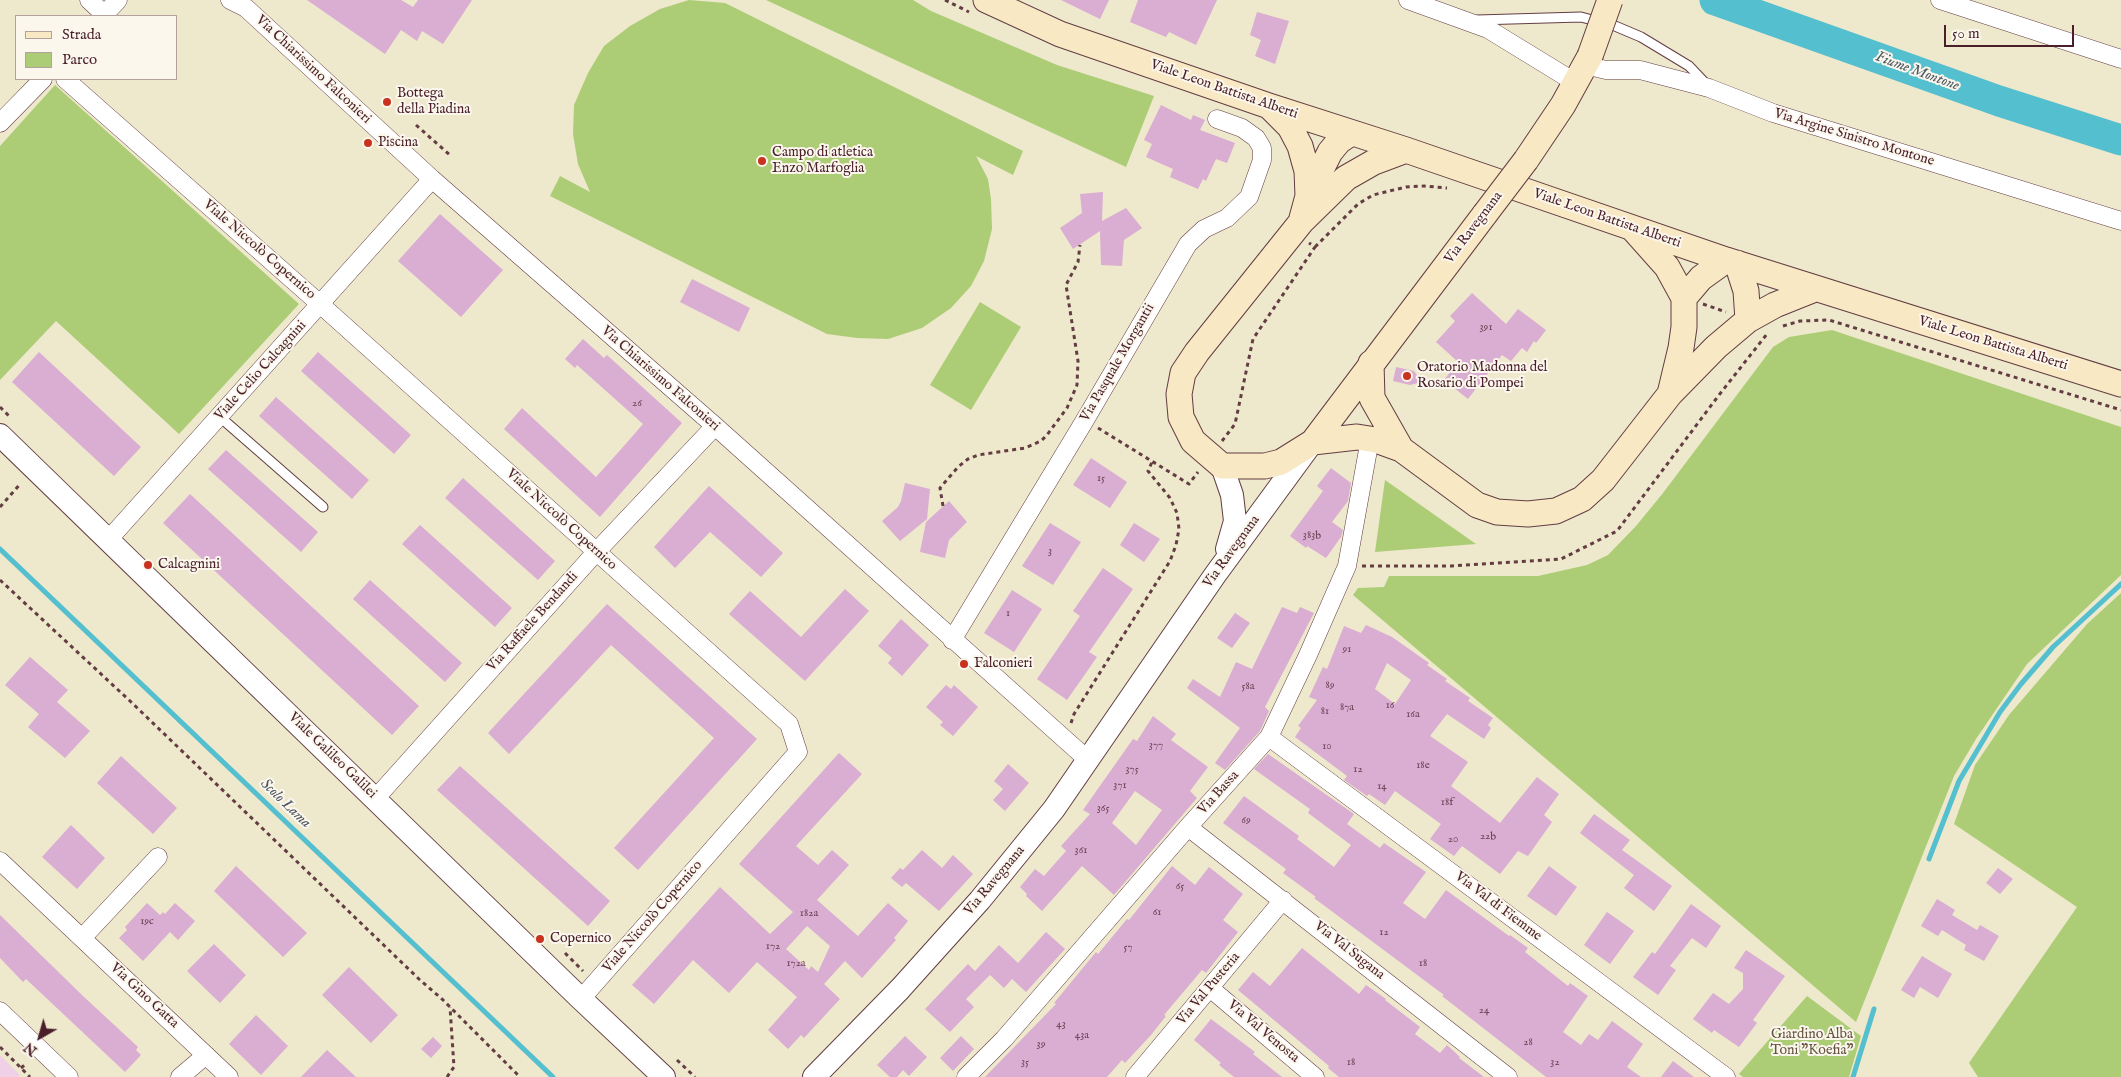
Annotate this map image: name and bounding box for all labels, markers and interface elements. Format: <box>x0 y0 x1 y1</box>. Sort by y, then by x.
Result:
street label: Via Chiarissimo Falconieri <box>252 12 374 128</box>
legend <box>15 15 178 80</box>
scale bar <box>1946 15 2076 47</box>
text: 50 m <box>1952 24 1980 43</box>
text: Strada <box>62 25 101 44</box>
water label: Fiume Montone <box>1873 49 1961 95</box>
text: Parco <box>62 50 97 69</box>
street label: Viale Leon Battista Alberti <box>1148 57 1300 123</box>
place label: Bottega della Piadina <box>397 86 470 118</box>
marker: Bottega della Piadina <box>381 96 393 108</box>
street label: Via Argine Sinistro Montone <box>1772 106 1936 170</box>
place label: Piscina <box>378 135 418 151</box>
marker: Piscina <box>362 137 374 149</box>
place label: Campo di atletica Enzo Marfoglia <box>772 145 873 178</box>
marker: Campo di atletica Enzo Marfoglia <box>756 155 768 167</box>
street label: Viale Leon Battista Alberti <box>1531 186 1683 252</box>
street label: Via Ravegnana <box>1442 189 1506 267</box>
street label: Viale Niccolò Copernico <box>199 197 319 303</box>
street label: Via Pasquale Morgantii <box>1077 301 1159 425</box>
street label: Viale Leon Battista Alberti <box>1916 313 2070 375</box>
street label: Viale Celio Calcagnini <box>212 318 310 424</box>
house number: 391 <box>1480 321 1492 335</box>
street label: Via Chiarissimo Falconieri <box>597 323 723 435</box>
place label: Oratorio Madonna del Rosario di Pompei <box>1417 360 1547 392</box>
marker: Oratorio Madonna del Rosario di Pompei <box>1401 370 1413 382</box>
house number: 26 <box>632 397 642 411</box>
street label: Viale Niccolò Copernico <box>502 466 620 574</box>
house number: 15 <box>1097 472 1105 486</box>
street label: Via Ravegnana <box>1200 512 1264 592</box>
house number: 383b <box>1303 529 1321 543</box>
house number: 3 <box>1048 545 1052 559</box>
place label: Calcagnini <box>158 557 220 573</box>
marker: Calcagnini <box>142 559 154 571</box>
street label: Via Raffaele Bendandi <box>484 569 582 675</box>
house number: 1 <box>1006 607 1010 621</box>
house number: 91 <box>1343 643 1351 657</box>
place label: Falconieri <box>974 656 1032 672</box>
marker: Falconieri <box>958 658 970 670</box>
house number: 89 <box>1325 679 1335 693</box>
house number: 58a <box>1241 680 1255 694</box>
house number: 16 <box>1386 699 1394 713</box>
house number: 87a <box>1340 701 1354 715</box>
house number: 81 <box>1321 705 1329 719</box>
house number: 16a <box>1406 708 1420 722</box>
street label: Viale Galileo Galilei <box>284 710 380 802</box>
house number: 377 <box>1149 739 1163 753</box>
house number: 10 <box>1322 740 1332 754</box>
house number: 18e <box>1416 759 1430 773</box>
house number: 375 <box>1125 763 1139 777</box>
house number: 12 <box>1353 763 1363 777</box>
street label: Via Bassa <box>1195 768 1243 818</box>
water label: Scolo Lama <box>256 776 314 832</box>
house number: 371 <box>1113 779 1127 793</box>
house number: 14 <box>1377 780 1387 794</box>
house number: 18f <box>1441 796 1453 810</box>
house number: 365 <box>1097 802 1109 816</box>
house number: 69 <box>1241 814 1251 828</box>
house number: 22b <box>1480 830 1496 844</box>
house number: 20 <box>1448 833 1458 847</box>
street label: Via Ravegnana <box>961 843 1029 919</box>
house number: 361 <box>1075 844 1087 858</box>
street label: Viale Niccolò Copernico <box>600 857 706 977</box>
street label: Via Val di Fiemme <box>1451 869 1545 945</box>
house number: 65 <box>1176 880 1184 894</box>
house number: 61 <box>1153 906 1161 920</box>
house number: 182a <box>800 907 818 921</box>
house number: 19c <box>140 915 154 929</box>
street label: Via Val Sugana <box>1310 918 1388 984</box>
house number: 12 <box>1379 926 1389 940</box>
place label: Copernico <box>550 931 611 947</box>
marker: Copernico <box>534 933 546 945</box>
house number: 172 <box>766 940 780 954</box>
house number: 57 <box>1123 941 1133 955</box>
street label: Via Val Pusteria <box>1174 949 1244 1029</box>
house number: 172a <box>786 957 806 971</box>
house number: 18 <box>1419 957 1427 971</box>
street label: Via Gino Gatta <box>106 960 182 1032</box>
street label: Via Val Venosta <box>1224 997 1302 1067</box>
house number: 24 <box>1479 1004 1489 1018</box>
north arrow <box>15 1012 65 1062</box>
house number: 43 <box>1056 1018 1066 1032</box>
park label: Giardino Alba Toni "Koefia" <box>1771 1027 1853 1060</box>
house number: 43a <box>1075 1029 1089 1043</box>
house number: 28 <box>1523 1036 1533 1050</box>
text: N <box>20 1038 41 1060</box>
house number: 39 <box>1037 1038 1045 1052</box>
house number: 35 <box>1021 1056 1029 1070</box>
house number: 18 <box>1347 1056 1355 1070</box>
house number: 32 <box>1550 1056 1560 1070</box>

